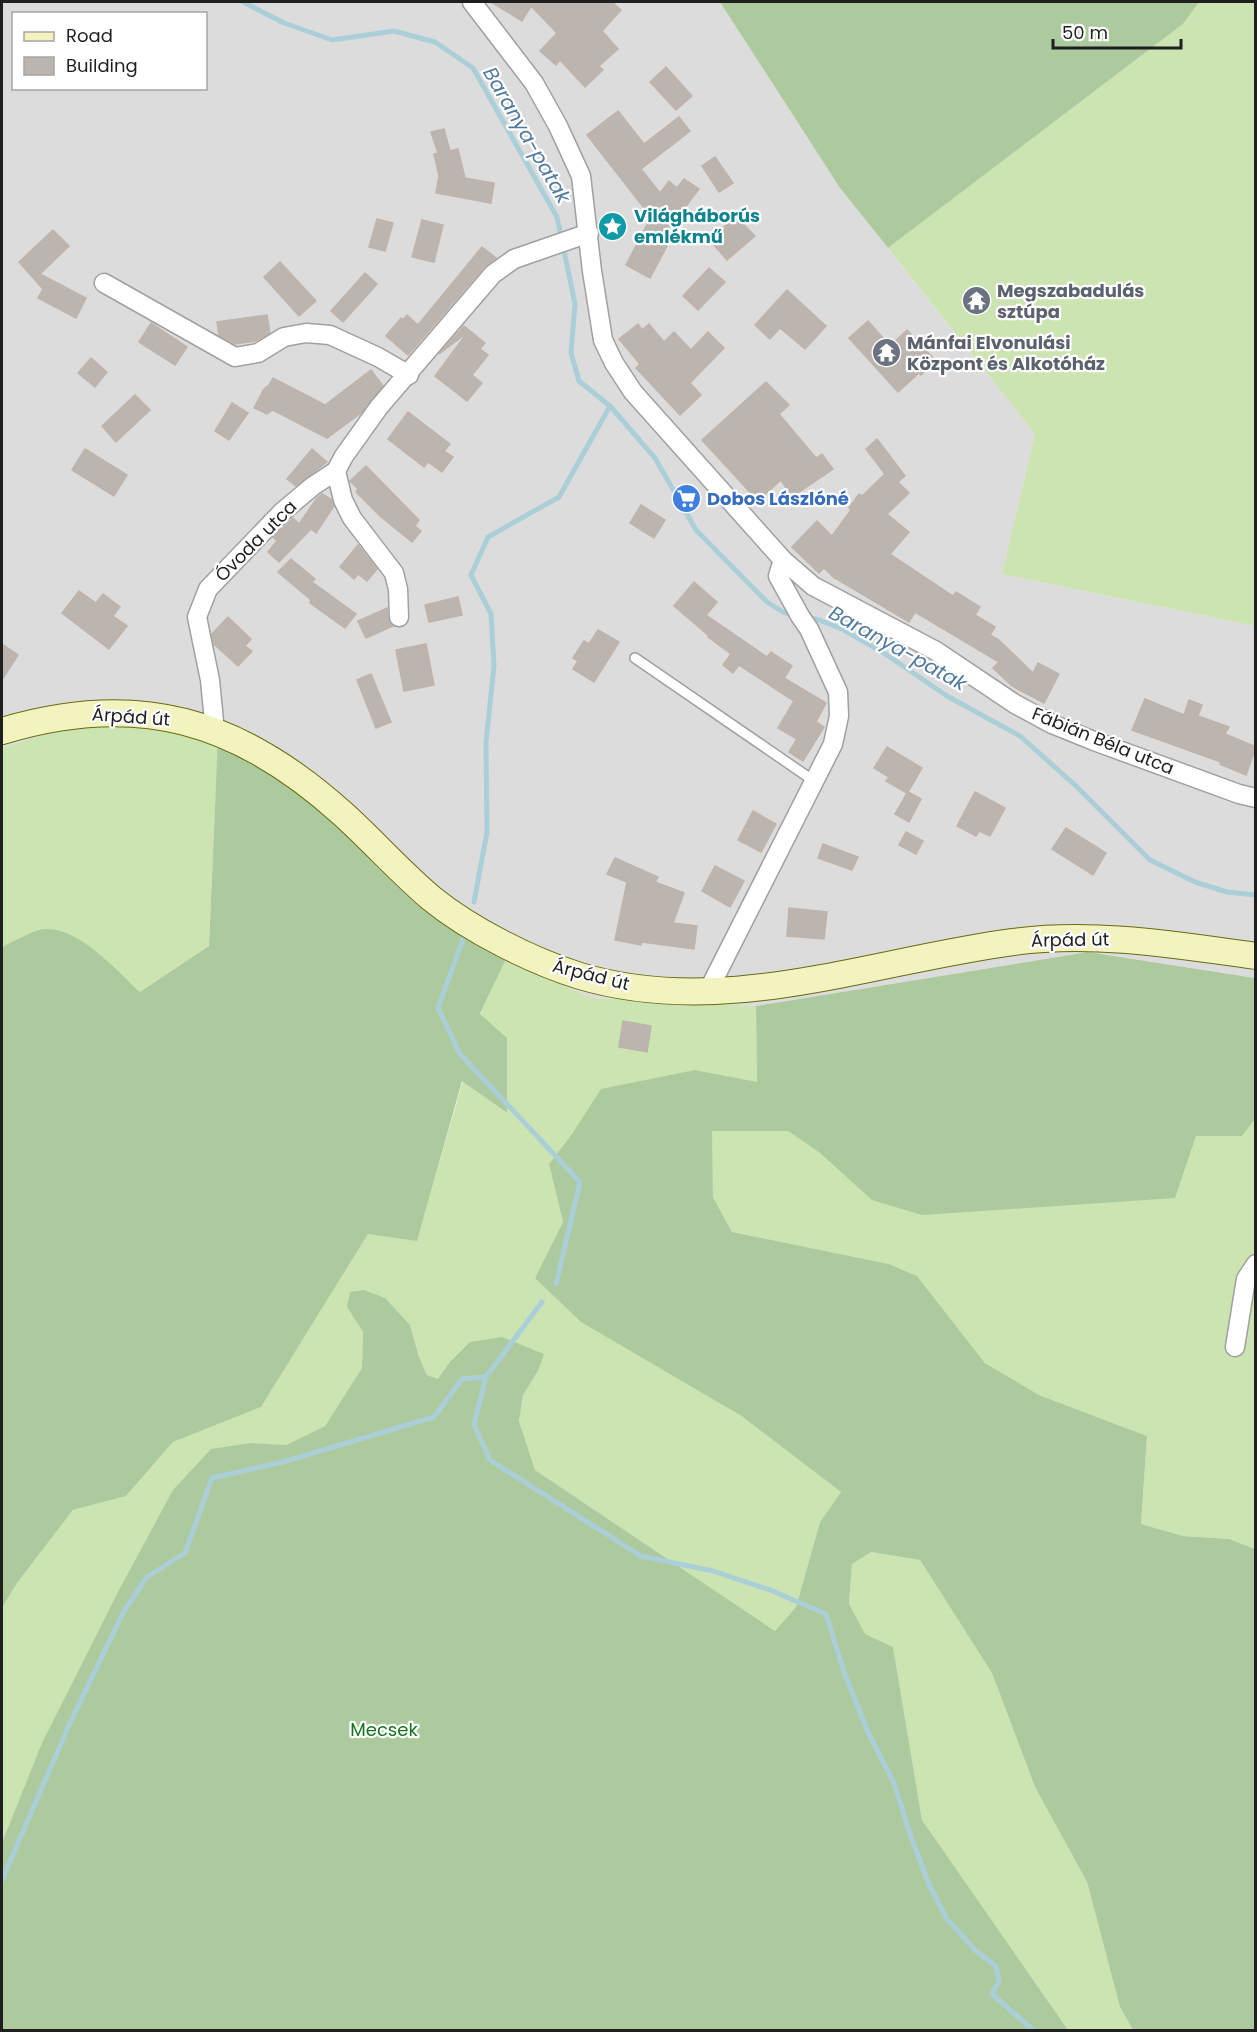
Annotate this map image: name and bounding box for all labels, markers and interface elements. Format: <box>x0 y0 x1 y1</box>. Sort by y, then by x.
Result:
legend <box>12 12 207 90</box>
scale bar <box>1053 12 1180 50</box>
text: 50 m <box>1062 20 1108 45</box>
text: Road <box>66 23 113 48</box>
text: Building <box>66 53 138 78</box>
water label: Baranya-patak <box>477 62 578 210</box>
place label: Világháborús emlékmű <box>634 203 760 249</box>
place icon: Világháborús emlékmű <box>597 210 629 242</box>
place label: Megszabadulás sztúpa <box>997 278 1144 324</box>
temple icon: Megszabadulás sztúpa <box>960 285 992 317</box>
place label: Mánfai Elvonulási Központ és Alkotóház <box>907 330 1105 376</box>
temple icon: Mánfai Elvonulási Központ és Alkotóház <box>870 337 902 369</box>
supermarket icon: Dobos Lászlóné <box>670 483 702 515</box>
place label: Dobos Lászlóné <box>707 486 849 511</box>
street label: Óvoda utca <box>209 494 302 587</box>
water label: Baranya-patak <box>824 599 973 698</box>
street label: Árpád út <box>91 701 171 732</box>
street label: Fábián Béla utca <box>1028 701 1178 780</box>
street label: Árpád út <box>1031 926 1109 953</box>
street label: Árpád út <box>550 953 632 996</box>
park label: Mecsek <box>350 1717 418 1742</box>

